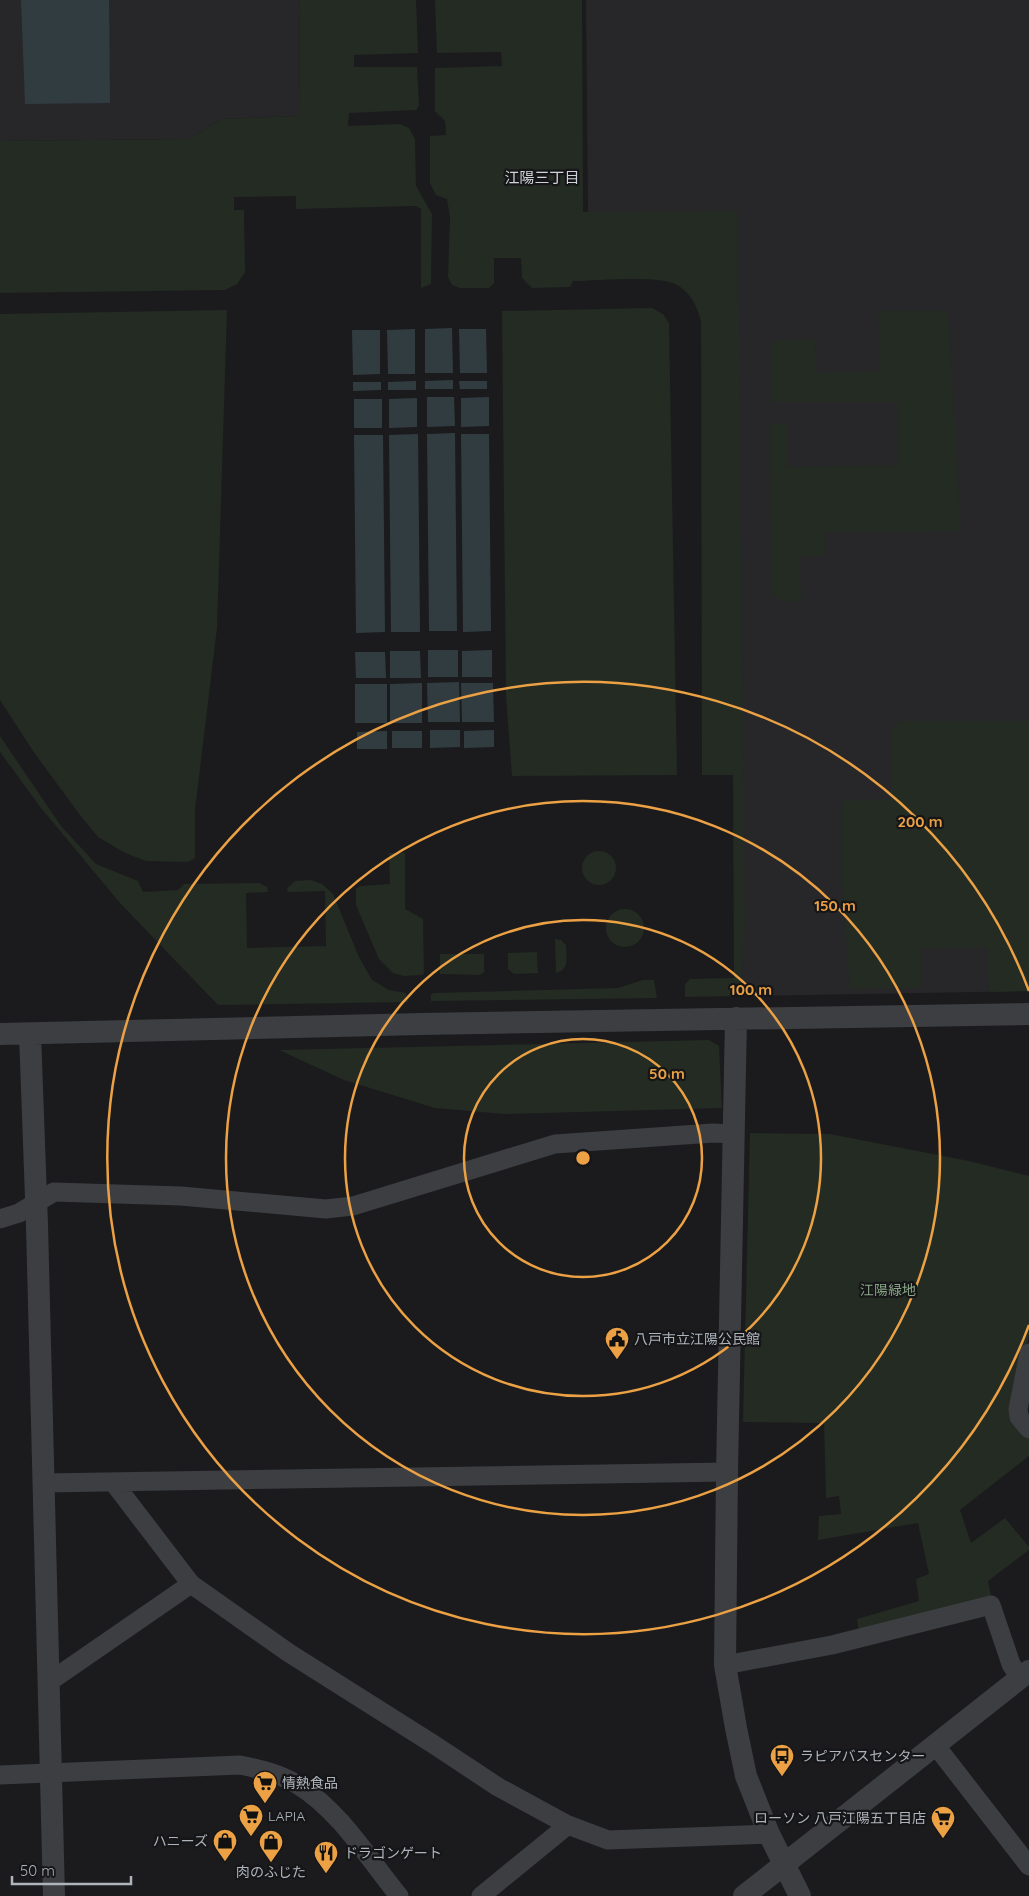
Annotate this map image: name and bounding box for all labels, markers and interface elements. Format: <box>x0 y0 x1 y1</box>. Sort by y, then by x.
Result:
district label: 江陽三丁目 <box>504 168 580 187</box>
text: 200 m <box>898 812 943 831</box>
text: 150 m <box>814 896 856 915</box>
text: 100 m <box>730 980 772 999</box>
text: 50 m <box>649 1064 685 1083</box>
centre of rings <box>574 1149 592 1167</box>
park label: 江陽緑地 <box>860 1281 916 1299</box>
public building icon: 八戸市立江陽公民館 <box>604 1326 630 1360</box>
place label: 八戸市立江陽公民館 <box>634 1330 760 1348</box>
bus stop icon: ラピアバスセンター <box>769 1743 795 1777</box>
place label: ラピアバスセンター <box>800 1747 925 1765</box>
supermarket icon: 情熱食品 <box>252 1770 278 1804</box>
place label: 情熱食品 <box>282 1774 338 1792</box>
supermarket icon: LAPIA <box>238 1803 264 1837</box>
supermarket icon: ローソン 八戸江陽五丁目店 <box>930 1805 956 1839</box>
place label: LAPIA <box>268 1807 305 1825</box>
place label: ローソン 八戸江陽五丁目店 <box>754 1809 926 1827</box>
shop icon: ハニーズ <box>212 1828 238 1862</box>
shop icon: 肉のふじた <box>258 1829 284 1863</box>
place label: ハニーズ <box>153 1832 208 1850</box>
restaurant icon: ドラゴンゲート <box>313 1840 339 1874</box>
place label: ドラゴンゲート <box>344 1844 442 1862</box>
scale bar <box>12 1854 131 1886</box>
text: 50 m <box>20 1861 55 1880</box>
place label: 肉のふじた <box>236 1863 306 1881</box>

